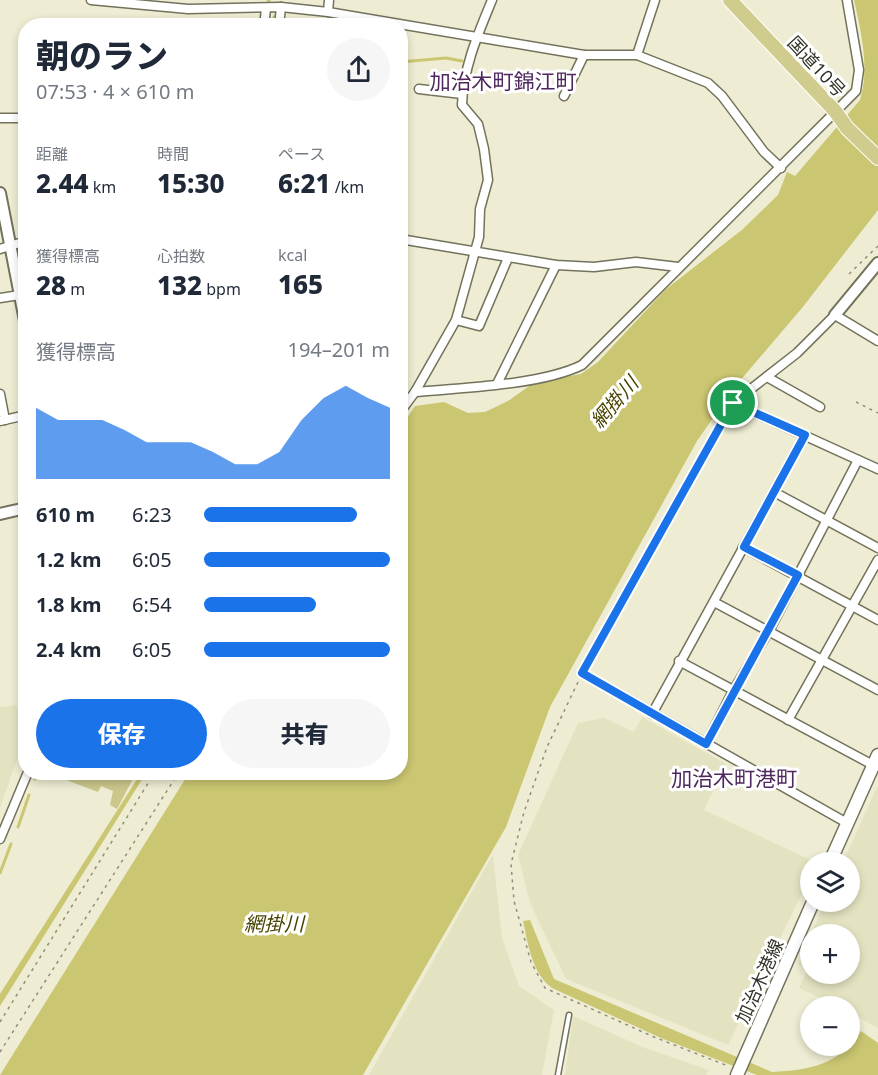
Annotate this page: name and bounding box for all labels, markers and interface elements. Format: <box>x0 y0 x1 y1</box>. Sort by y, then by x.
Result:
street label: 国道10号 <box>783 31 851 101</box>
text: 朝のラン <box>36 33 168 78</box>
button: share <box>327 38 390 101</box>
district label: 加治木町錦江町 <box>430 67 577 95</box>
text: 07:53 · 4 × 610 m <box>36 78 194 105</box>
text: 距離 <box>36 143 68 165</box>
text: 時間 <box>157 143 189 165</box>
text: ペース <box>278 143 325 165</box>
text: 2.44 <box>36 165 89 201</box>
text: 15:30 <box>157 165 225 201</box>
text: 6:21 <box>278 165 331 201</box>
text: km <box>89 176 116 198</box>
text: /km <box>331 176 364 198</box>
text: kcal <box>278 244 307 266</box>
text: 獲得標高 <box>36 245 100 267</box>
text: 心拍数 <box>157 245 205 267</box>
text: 165 <box>278 266 323 302</box>
text: 28 <box>36 267 66 303</box>
text: 132 <box>157 267 202 303</box>
text: m <box>66 278 85 300</box>
text: bpm <box>202 278 241 300</box>
text: 194–201 m <box>287 336 390 363</box>
text: 獲得標高 <box>36 338 116 365</box>
water label: 網掛川 <box>584 369 645 433</box>
pin <box>707 377 758 428</box>
icon: arrive <box>716 386 749 419</box>
text: 610 m <box>36 501 95 528</box>
text: 6:23 <box>132 501 172 528</box>
text: 1.2 km <box>36 546 102 573</box>
text: 6:05 <box>132 546 172 573</box>
text: 1.8 km <box>36 591 102 618</box>
text: 6:54 <box>132 591 172 618</box>
text: 2.4 km <box>36 636 102 663</box>
text: 6:05 <box>132 636 172 663</box>
button: 保存 <box>36 699 207 768</box>
button: 共有 <box>219 699 390 768</box>
district label: 加治木町港町 <box>671 764 797 792</box>
map controls <box>800 852 860 1056</box>
button: layers <box>800 852 860 912</box>
water label: 網掛川 <box>244 910 306 937</box>
button: + <box>800 924 860 984</box>
street label: 加治木港線 <box>730 935 788 1027</box>
button: − <box>800 996 860 1056</box>

